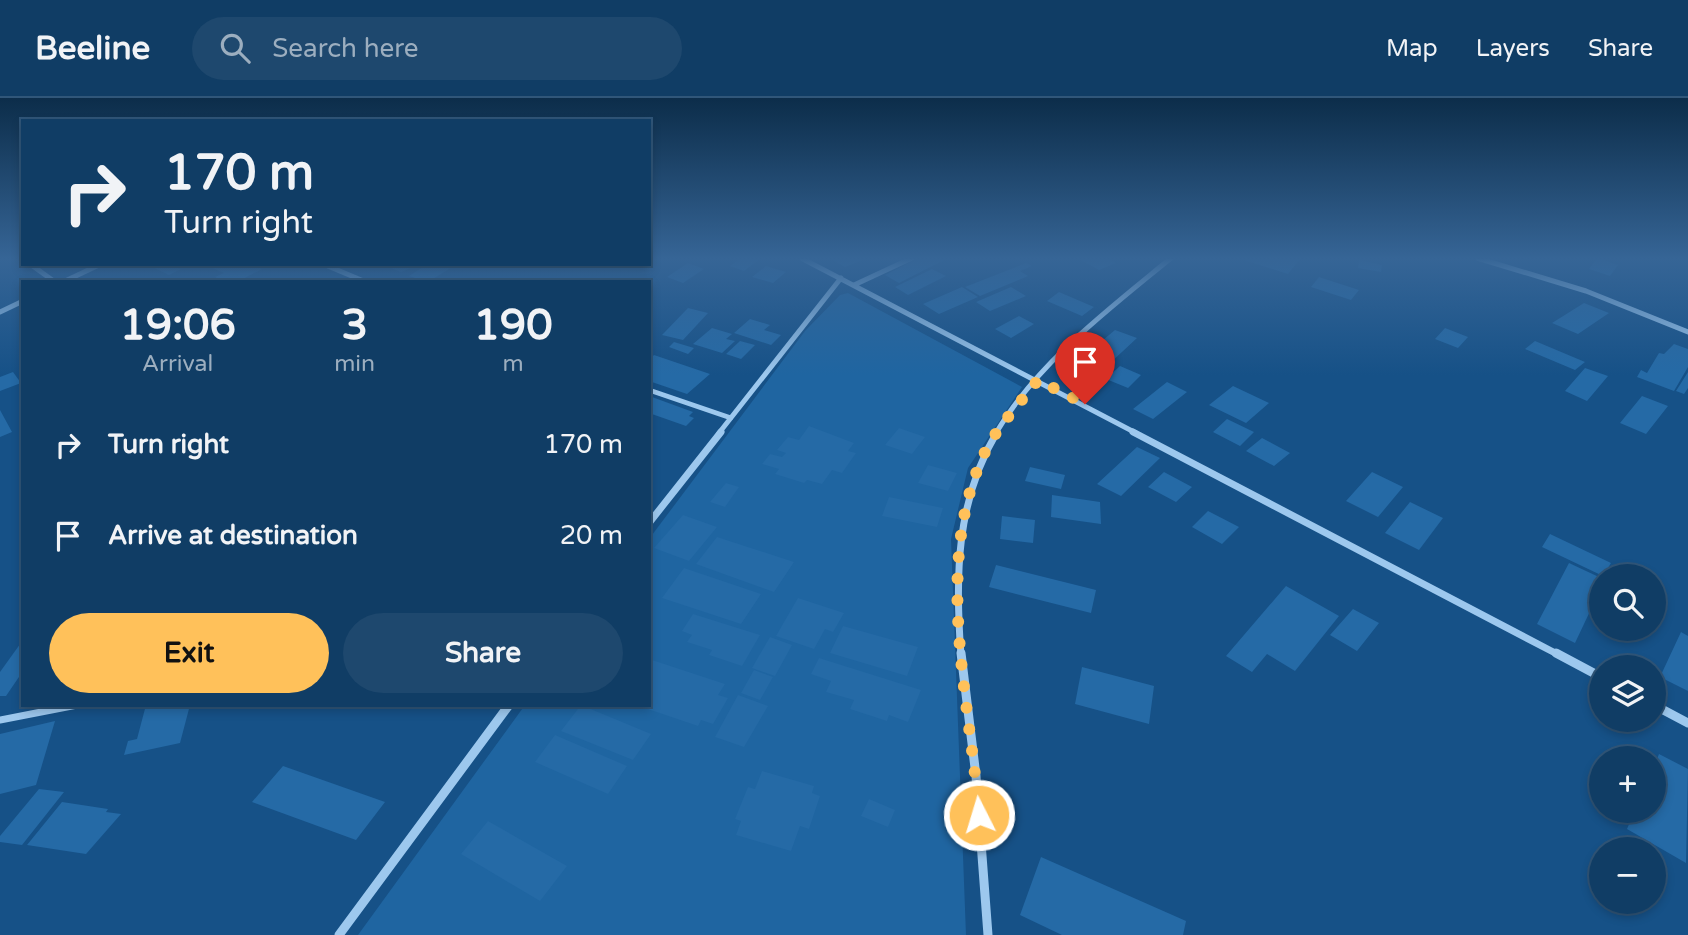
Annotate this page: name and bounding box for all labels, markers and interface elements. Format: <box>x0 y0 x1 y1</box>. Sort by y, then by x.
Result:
search box <box>192 17 682 80</box>
text: Beeline <box>35 29 150 68</box>
icon: search <box>216 29 254 67</box>
text: Search here <box>272 33 418 64</box>
text: Map <box>1386 34 1438 63</box>
text: Layers <box>1476 34 1550 63</box>
text: Share <box>1588 34 1653 63</box>
text: 170 m <box>164 144 314 203</box>
icon: right <box>49 147 140 238</box>
text: Turn right <box>164 204 313 242</box>
text: 19:06 <box>119 300 236 351</box>
text: 3 <box>341 300 368 351</box>
text: 190 <box>473 300 553 351</box>
pin <box>1055 332 1115 404</box>
icon: arrive <box>1066 343 1104 381</box>
text: Arrival <box>142 350 213 378</box>
text: min <box>334 350 375 378</box>
text: m <box>502 350 524 378</box>
icon: right <box>49 426 87 464</box>
text: Turn right <box>108 429 229 460</box>
text: 170 m <box>543 429 623 460</box>
icon: arrive <box>49 517 87 555</box>
text: Arrive at destination <box>108 520 358 551</box>
text: 20 m <box>560 520 623 551</box>
map controls <box>1589 564 1666 914</box>
button: search <box>1589 564 1666 641</box>
button: Exit <box>49 613 329 693</box>
button: Share <box>343 613 623 693</box>
button: layers <box>1589 655 1666 732</box>
button: + <box>1589 746 1666 823</box>
position arrow <box>942 778 1016 852</box>
button: − <box>1589 837 1666 914</box>

